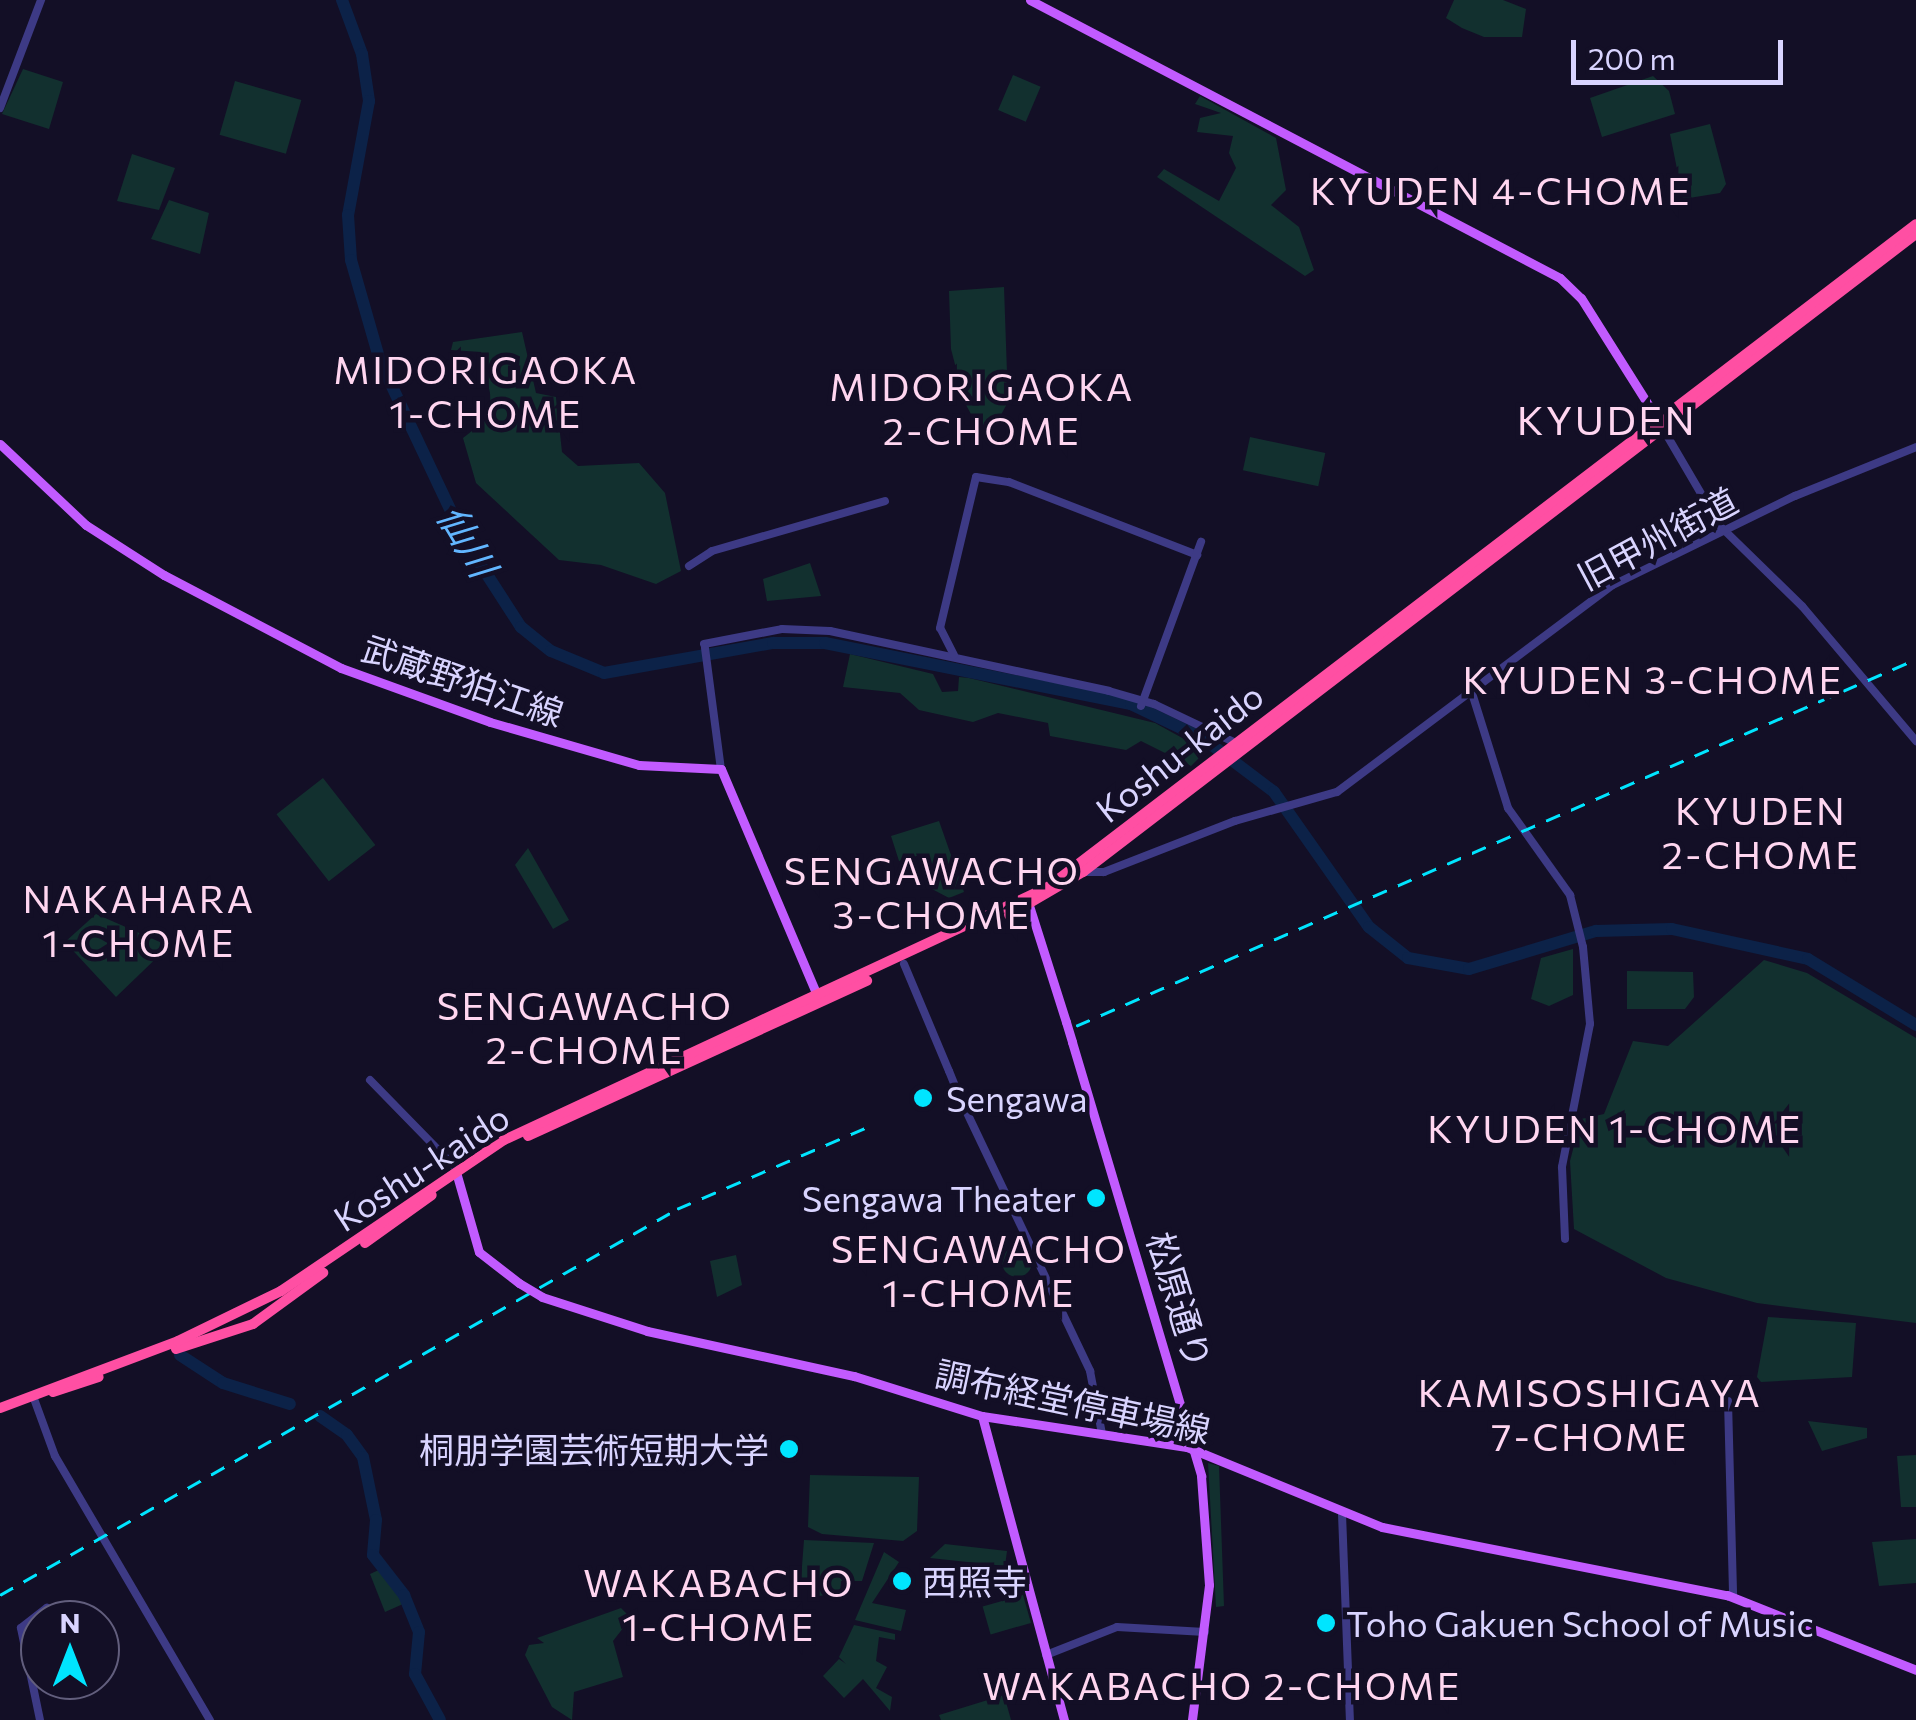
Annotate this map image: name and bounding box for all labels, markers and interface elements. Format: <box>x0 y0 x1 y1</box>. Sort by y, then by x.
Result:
scale bar <box>1576 20 1788 82</box>
text: 200 m <box>1588 39 1676 76</box>
district label: KYUDEN 4-CHOME <box>1310 167 1692 213</box>
district label: MIDORIGAOKA 1-CHOME <box>333 346 639 436</box>
district label: MIDORIGAOKA 2-CHOME <box>829 363 1135 452</box>
district label: KYUDEN <box>1517 395 1697 443</box>
street label: 旧甲州街道 <box>1570 478 1744 598</box>
water label: 仙川 <box>429 496 507 584</box>
street label: 武蔵野狛江線 <box>357 626 569 734</box>
district label: KYUDEN 3-CHOME <box>1462 656 1844 702</box>
street label: Koshu-kaido <box>1087 674 1271 830</box>
district label: KYUDEN 2-CHOME <box>1662 787 1860 876</box>
district label: SENGAWACHO 3-CHOME <box>784 847 1080 936</box>
district label: NAKAHARA 1-CHOME <box>23 875 255 964</box>
district label: SENGAWACHO 2-CHOME <box>437 982 733 1072</box>
place label: Sengawa <box>946 1077 1088 1119</box>
marker: Sengawa <box>910 1085 936 1111</box>
street label: Koshu-kaido <box>325 1095 517 1239</box>
district label: KYUDEN 1-CHOME <box>1427 1105 1803 1151</box>
place label: Sengawa Theater <box>802 1177 1076 1219</box>
marker: Sengawa Theater <box>1085 1187 1107 1209</box>
district label: SENGAWACHO 1-CHOME <box>831 1225 1127 1314</box>
street label: 松原通り <box>1139 1227 1221 1373</box>
street label: 調布経堂停車場線 <box>932 1351 1214 1451</box>
district label: KAMISOSHIGAYA 7-CHOME <box>1418 1369 1762 1458</box>
place label: 桐朋学園芸術短期大学 <box>419 1428 769 1470</box>
marker: 桐朋学園芸術短期大学 <box>778 1438 800 1460</box>
district label: WAKABACHO 1-CHOME <box>583 1559 855 1648</box>
place label: 西照寺 <box>922 1560 1027 1602</box>
marker: 西照寺 <box>891 1570 913 1592</box>
north arrow <box>20 1600 120 1700</box>
place label: Toho Gakuen School of Music <box>1346 1602 1814 1644</box>
text: N <box>60 1605 81 1639</box>
marker: Toho Gakuen School of Music <box>1315 1612 1337 1634</box>
district label: WAKABACHO 2-CHOME <box>982 1662 1462 1708</box>

